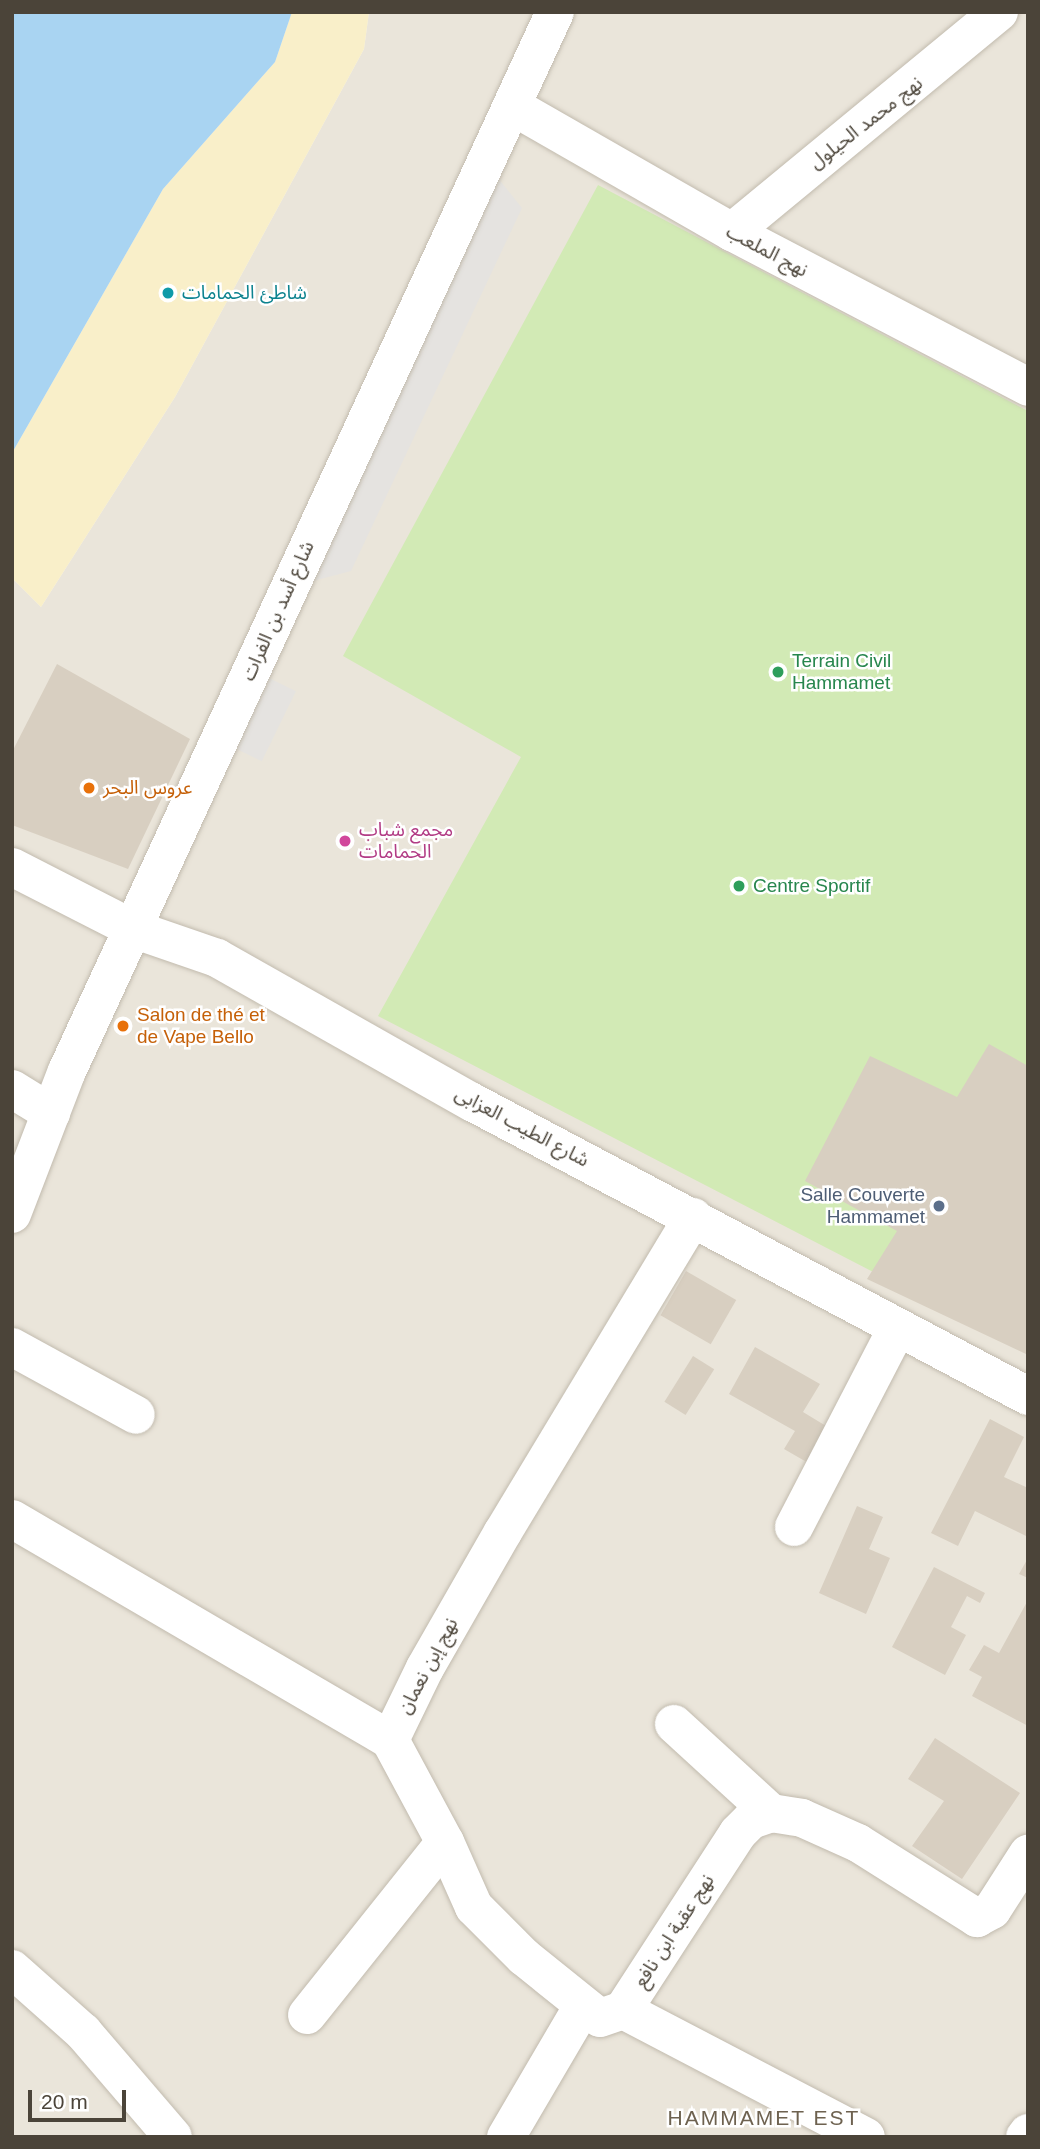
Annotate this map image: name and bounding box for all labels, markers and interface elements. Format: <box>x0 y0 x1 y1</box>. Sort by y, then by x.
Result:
street label: نهج محمد الحيلول <box>805 72 927 174</box>
street label: نهج الملعب <box>722 220 812 282</box>
place label: شاطئ الحمامات <box>182 282 307 304</box>
marker: شاطئ الحمامات <box>160 285 176 301</box>
street label: شارع أسد بن الفرات <box>237 538 319 684</box>
place label: Terrain Civil Hammamet <box>792 650 891 694</box>
marker: Terrain Civil Hammamet <box>770 664 786 680</box>
place label: عروس البحر <box>103 777 192 799</box>
marker: عروس البحر <box>81 780 97 796</box>
place label: مجمع شباب الحمامات <box>359 819 453 863</box>
marker: مجمع شباب الحمامات <box>337 833 353 849</box>
place label: Centre Sportif <box>753 875 870 897</box>
marker: Centre Sportif <box>731 878 747 894</box>
place label: Salon de thé et de Vape Bello <box>137 1004 265 1048</box>
marker: Salon de thé et de Vape Bello <box>115 1018 131 1034</box>
street label: شارع الطيب العزابى <box>451 1082 593 1172</box>
place label: Salle Couverte Hammamet <box>800 1184 925 1228</box>
marker: Salle Couverte Hammamet <box>931 1198 947 1214</box>
street label: نهج إبن نعمان <box>393 1614 463 1718</box>
street label: نهج عقبة ابن نافع <box>629 1870 719 1992</box>
scale bar <box>32 2076 130 2120</box>
text: 20 m <box>41 2090 88 2113</box>
district label: HAMMAMET EST <box>669 2105 859 2131</box>

